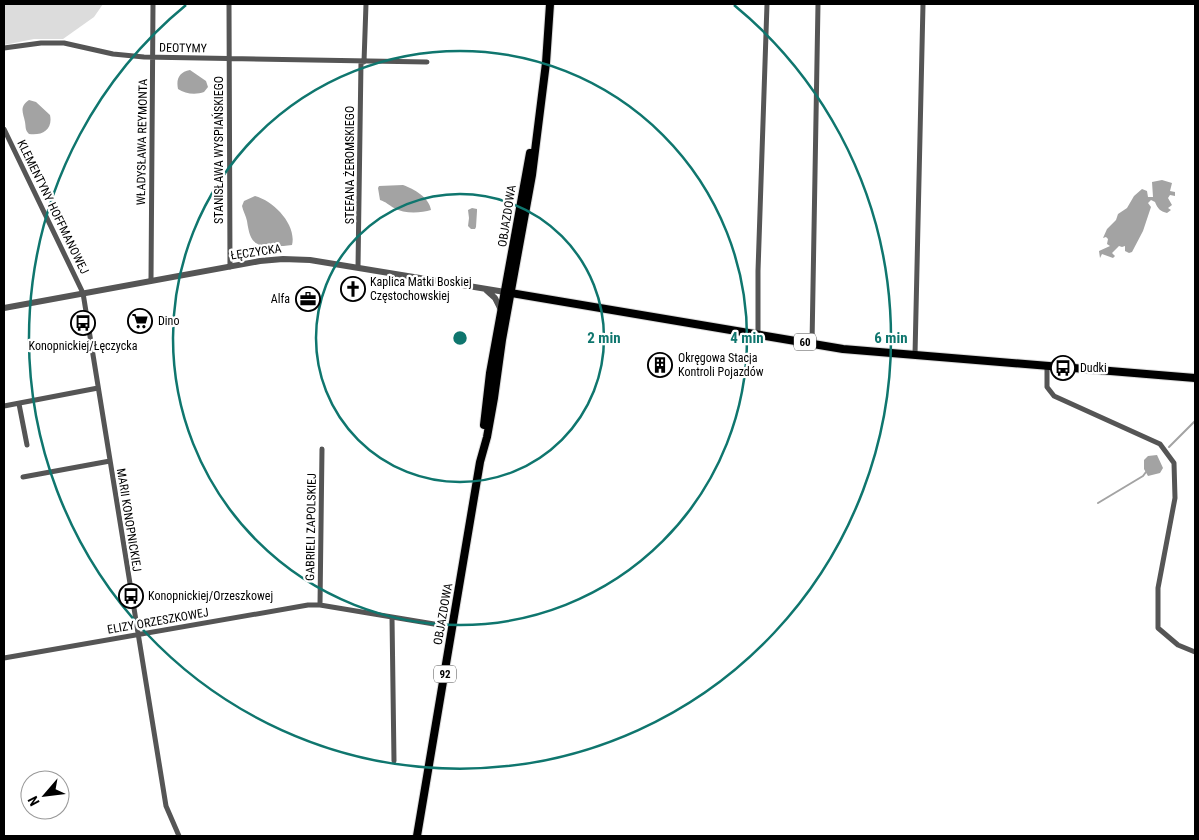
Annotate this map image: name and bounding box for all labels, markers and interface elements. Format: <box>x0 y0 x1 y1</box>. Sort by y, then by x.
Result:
street label: DEOTYMY <box>159 41 208 55</box>
street label: STANISŁAWA WYSPIAŃSKIEGO <box>211 76 226 224</box>
street label: WŁADYSŁAWA REYMONTA <box>134 79 150 205</box>
street label: STEFANA ŻEROMSKIEGO <box>342 106 357 224</box>
street label: KLEMENTYNY HOFFMANOWEJ <box>14 138 92 276</box>
street label: OBJAZDOWA <box>495 184 519 248</box>
street label: ŁĘCZYCKA <box>230 241 282 262</box>
place label: Kaplica Matki Boskiej Częstochowskiej <box>370 275 472 303</box>
church icon: Kaplica Matki Boskiej Częstochowskiej <box>340 276 366 302</box>
office icon: Alfa <box>295 286 321 312</box>
place label: Alfa <box>271 292 290 306</box>
supermarket icon: Dino <box>127 308 153 334</box>
bus stop icon: Konopnickiej/Łęczycka <box>70 310 96 336</box>
place label: Dino <box>158 314 179 328</box>
centre of rings <box>451 329 469 347</box>
text: 2 min <box>587 329 621 347</box>
text: 4 min <box>730 329 764 347</box>
text: 6 min <box>874 329 908 347</box>
road number: 60 <box>794 334 816 351</box>
place label: Konopnickiej/Łęczycka <box>29 339 138 353</box>
place label: Okręgowa Stacja Kontroli Pojazdów <box>678 351 764 379</box>
building icon: Okręgowa Stacja Kontroli Pojazdów <box>647 352 673 378</box>
bus stop icon: Dudki <box>1050 355 1076 381</box>
place label: Dudki <box>1080 361 1107 375</box>
street label: MARII KONOPNICKIEJ <box>114 467 144 573</box>
street label: GABRIELI ZAPOLSKIEJ <box>303 473 319 581</box>
street label: OBJAZDOWA <box>431 582 455 646</box>
bus stop icon: Konopnickiej/Orzeszkowej <box>118 583 144 609</box>
place label: Konopnickiej/Orzeszkowej <box>148 589 273 603</box>
street label: ELIZY ORZESZKOWEJ <box>106 605 210 637</box>
road number: 92 <box>434 666 456 682</box>
north arrow <box>20 770 70 820</box>
text: N <box>24 794 43 809</box>

